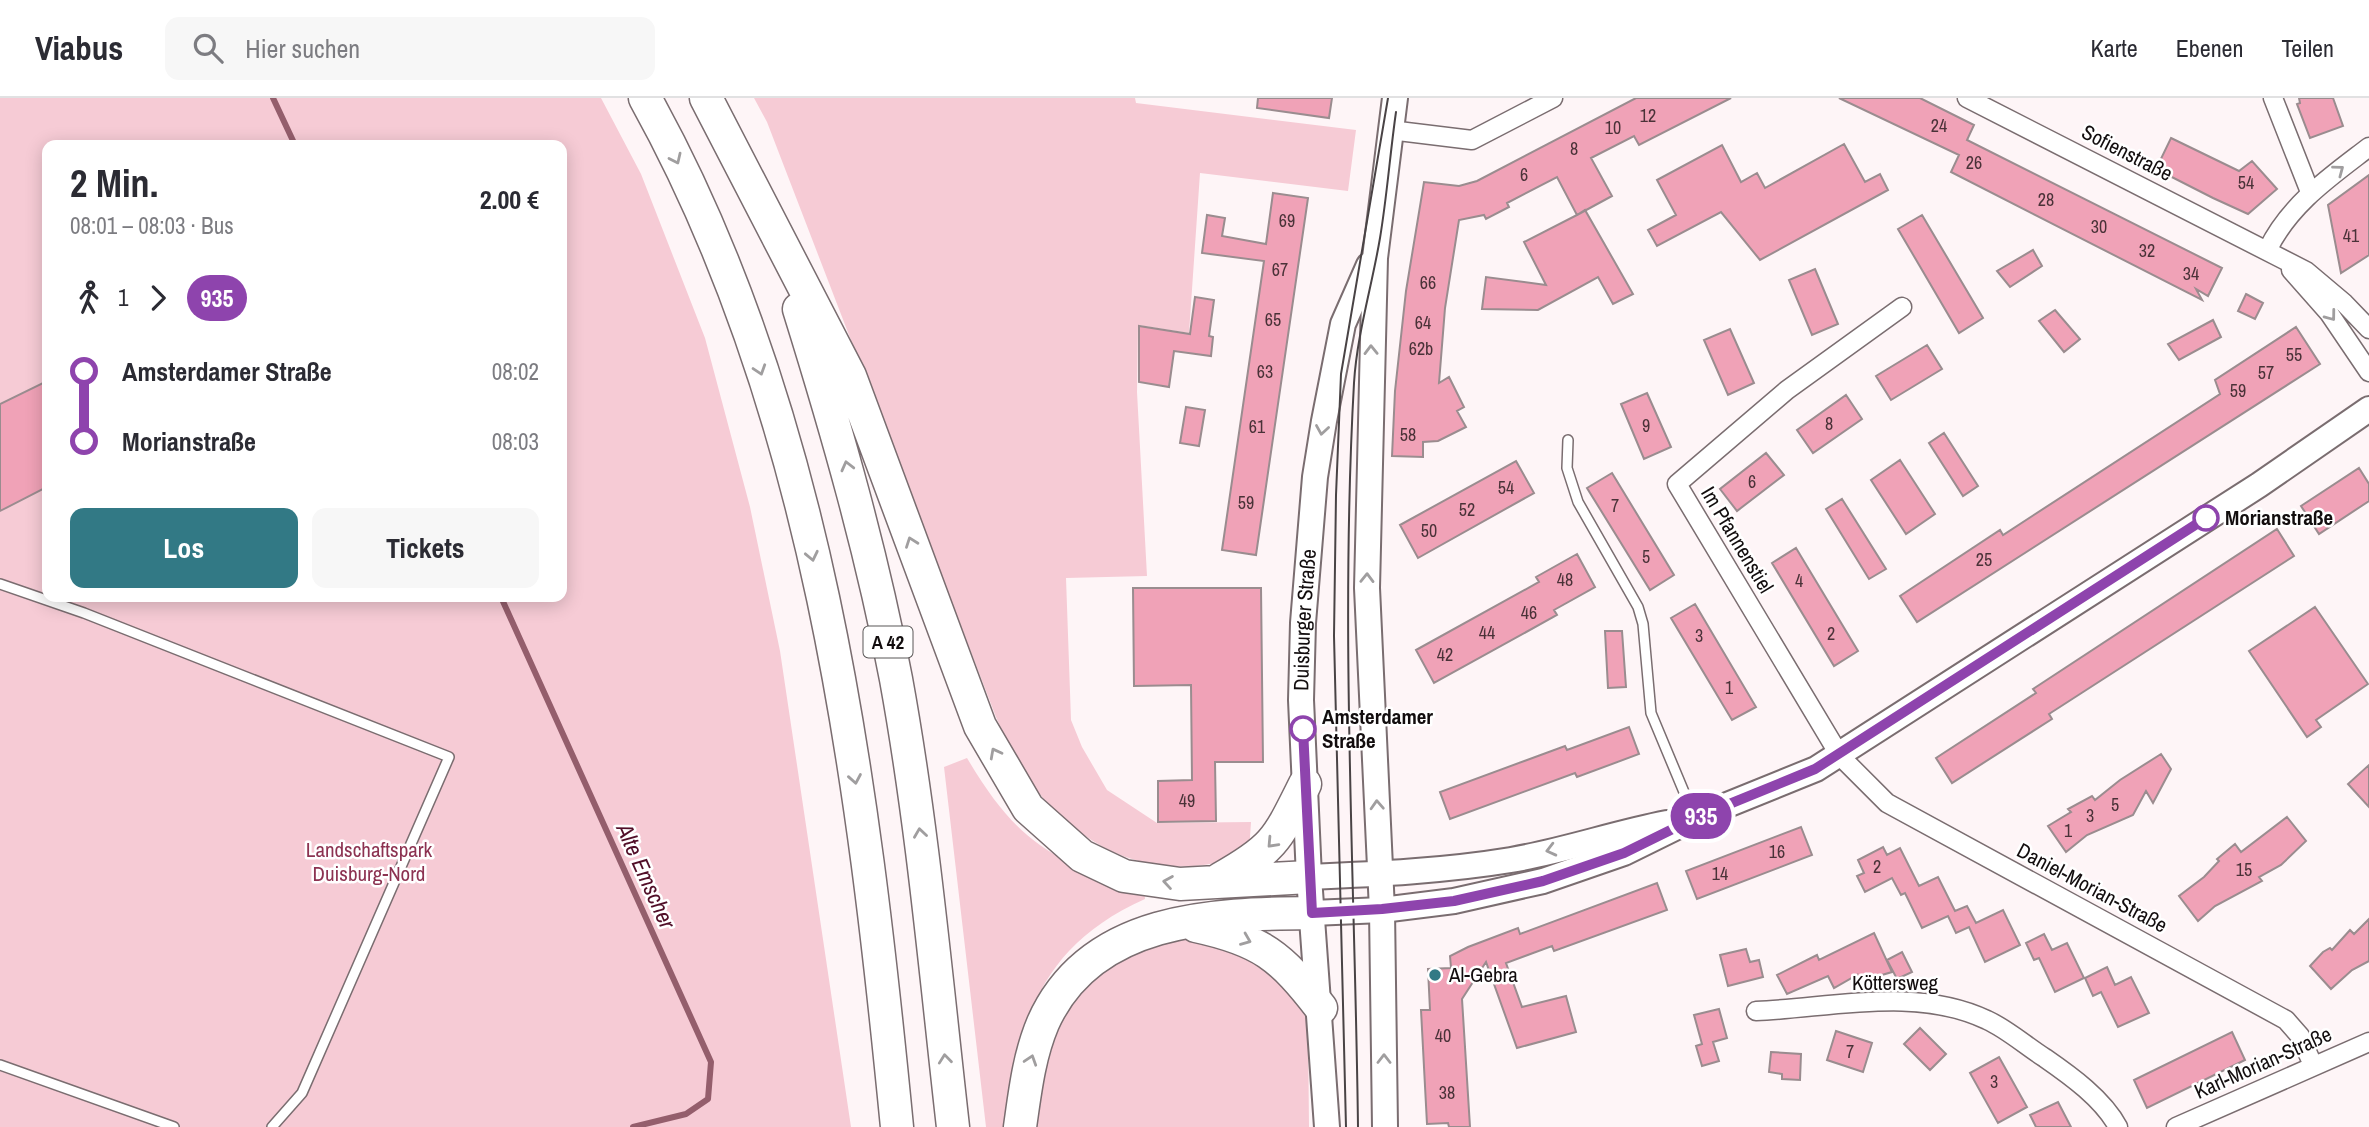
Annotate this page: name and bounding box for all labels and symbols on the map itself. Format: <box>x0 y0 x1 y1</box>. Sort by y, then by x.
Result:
house number: 12 <box>1640 103 1656 128</box>
house number: 24 <box>1931 113 1947 138</box>
house number: 10 <box>1605 115 1621 140</box>
street label: Sofienstraße <box>2077 117 2178 188</box>
house number: 8 <box>1570 136 1578 161</box>
house number: 26 <box>1966 150 1982 175</box>
one-way arrow <box>668 152 682 164</box>
house number: 6 <box>1520 162 1528 187</box>
one-way arrow <box>2332 165 2344 178</box>
house number: 54 <box>2238 170 2254 195</box>
house number: 28 <box>2038 187 2054 212</box>
house number: 69 <box>1279 208 1295 233</box>
house number: 30 <box>2091 214 2107 239</box>
house number: 41 <box>2343 223 2360 248</box>
house number: 32 <box>2139 238 2155 263</box>
house number: 67 <box>1272 257 1288 282</box>
house number: 34 <box>2183 261 2199 286</box>
house number: 66 <box>1420 270 1436 295</box>
house number: 65 <box>1265 307 1281 332</box>
one-way arrow <box>2323 309 2335 321</box>
house number: 64 <box>1415 310 1431 335</box>
house number: 62b <box>1409 336 1433 361</box>
house number: 55 <box>2286 342 2302 367</box>
one-way arrow <box>1364 345 1379 356</box>
house number: 63 <box>1257 359 1273 384</box>
house number: 57 <box>2258 360 2274 385</box>
one-way arrow <box>752 364 767 376</box>
house number: 59 <box>2230 378 2246 403</box>
house number: 8 <box>1825 411 1833 436</box>
house number: 9 <box>1642 413 1650 438</box>
house number: 61 <box>1249 414 1266 439</box>
house number: 58 <box>1400 422 1416 447</box>
one-way arrow <box>1315 424 1330 436</box>
one-way arrow <box>841 460 855 472</box>
house number: 6 <box>1748 469 1756 494</box>
house number: 54 <box>1498 475 1514 500</box>
street label: Im Pfannenstiel <box>1694 481 1781 598</box>
house number: 59 <box>1238 490 1254 515</box>
house number: 7 <box>1611 493 1619 518</box>
house number: 52 <box>1459 497 1475 522</box>
place label: Morianstraße <box>2225 503 2333 532</box>
marker: Morianstraße <box>2193 505 2219 531</box>
house number: 50 <box>1421 518 1437 543</box>
one-way arrow <box>905 536 919 548</box>
house number: 5 <box>1642 544 1650 569</box>
house number: 25 <box>1976 547 1992 572</box>
street label: Duisburger Straße <box>1286 548 1323 691</box>
one-way arrow <box>804 550 818 562</box>
house number: 48 <box>1557 567 1573 592</box>
house number: 4 <box>1795 568 1803 593</box>
one-way arrow <box>1359 572 1375 583</box>
house number: 46 <box>1521 600 1537 625</box>
house number: 44 <box>1479 620 1495 645</box>
house number: 2 <box>1827 621 1835 646</box>
house number: 3 <box>1695 623 1703 648</box>
road number: A 42 <box>864 626 912 657</box>
house number: 42 <box>1437 642 1453 667</box>
house number: 1 <box>1725 675 1734 700</box>
place label: Amsterdamer Straße <box>1322 702 1433 755</box>
marker: Amsterdamer Straße <box>1290 716 1316 742</box>
one-way arrow <box>989 748 1003 760</box>
one-way arrow <box>847 773 862 785</box>
house number: 49 <box>1179 788 1195 813</box>
house number: 5 <box>2111 792 2119 817</box>
line badge: 935 <box>1661 793 1741 839</box>
one-way arrow <box>1369 799 1384 810</box>
house number: 3 <box>2086 803 2094 828</box>
water label: Alte Emscher <box>609 817 684 934</box>
house number: 1 <box>2064 818 2073 843</box>
one-way arrow <box>912 827 927 839</box>
park label: Landschaftspark Duisburg-Nord <box>306 835 433 888</box>
one-way arrow <box>1267 835 1280 848</box>
street label: Daniel-Morian-Straße <box>2012 836 2173 939</box>
house number: 16 <box>1769 839 1785 864</box>
one-way arrow <box>1545 842 1557 856</box>
house number: 2 <box>1873 854 1881 879</box>
house number: 15 <box>2236 857 2252 882</box>
house number: 14 <box>1712 861 1728 886</box>
one-way arrow <box>1162 875 1174 890</box>
one-way arrow <box>1240 932 1252 946</box>
place label: Al-Gebra <box>1448 960 1518 989</box>
marker: Al-Gebra <box>1427 967 1443 983</box>
street label: Köttersweg <box>1852 968 1938 997</box>
street label: Karl-Morian-Straße <box>2190 1019 2336 1106</box>
house number: 40 <box>1435 1023 1451 1048</box>
house number: 7 <box>1846 1039 1854 1064</box>
one-way arrow <box>938 1053 953 1064</box>
one-way arrow <box>1376 1053 1392 1064</box>
one-way arrow <box>1023 1054 1038 1066</box>
house number: 3 <box>1990 1069 1998 1094</box>
house number: 38 <box>1439 1080 1455 1105</box>

